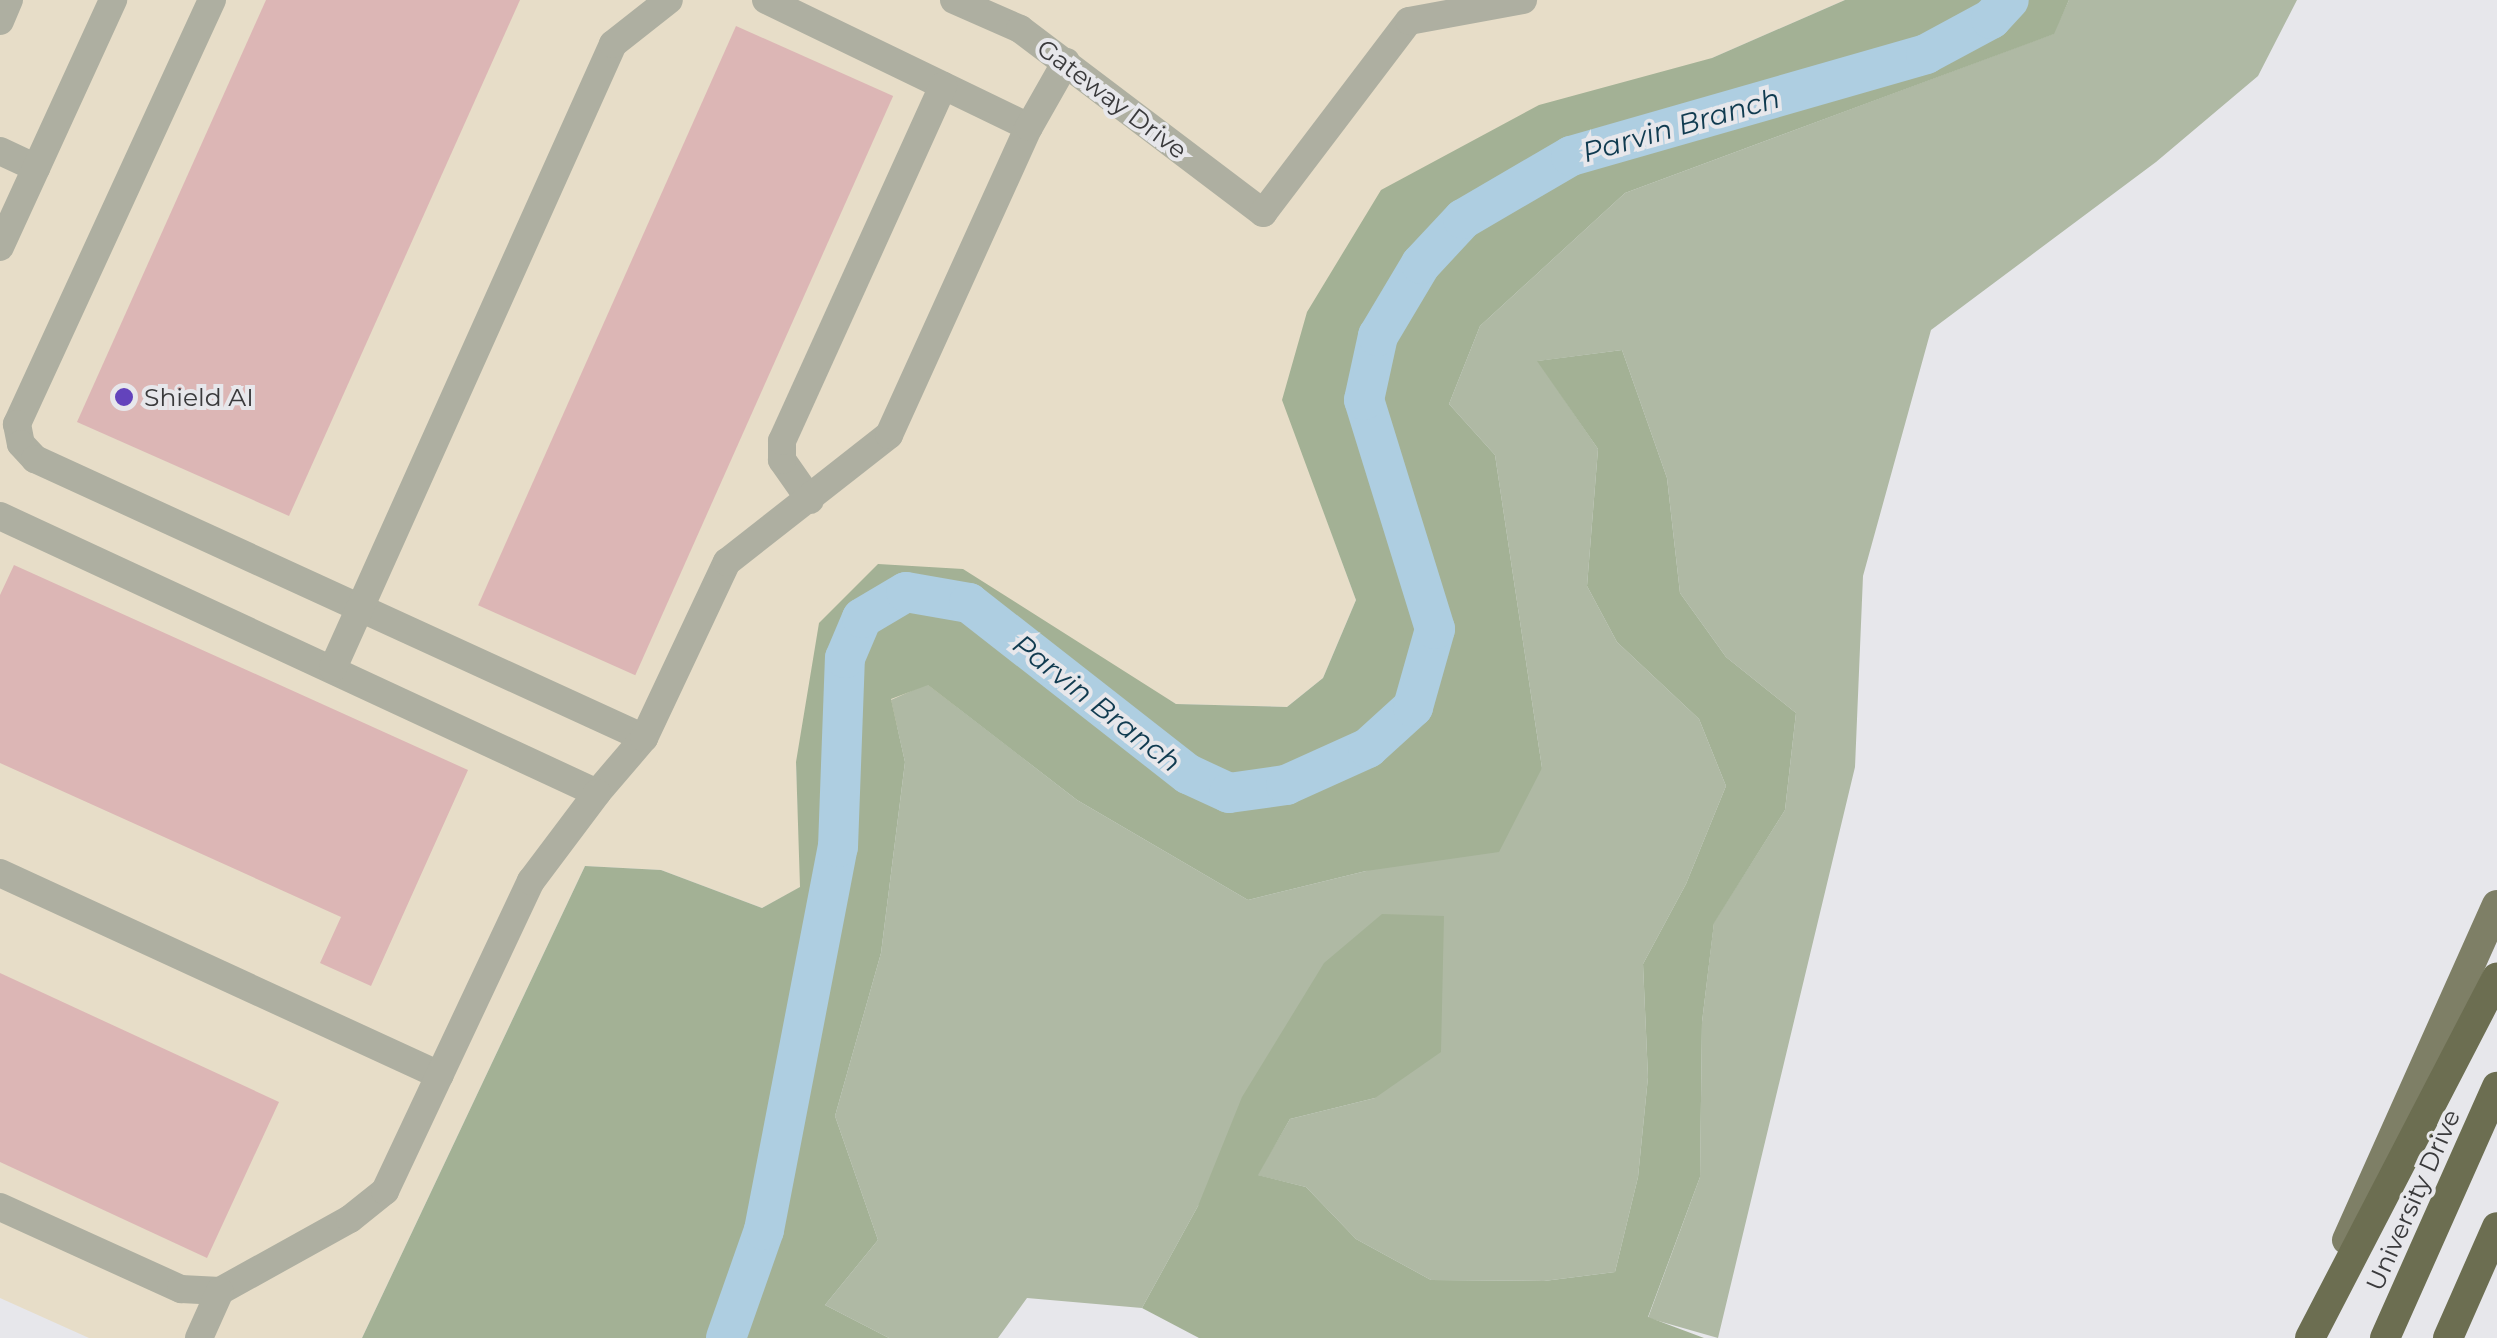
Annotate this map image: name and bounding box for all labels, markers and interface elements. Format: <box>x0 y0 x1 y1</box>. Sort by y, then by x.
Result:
street label: Gateway Drive <box>1031 33 1193 165</box>
water label: Parvin Branch <box>1578 81 1784 169</box>
place label: Shield AI <box>144 382 254 412</box>
marker: Shield AI <box>113 386 135 408</box>
water label: Parvin Branch <box>1006 627 1188 779</box>
street label: University Drive <box>2360 1105 2466 1295</box>

